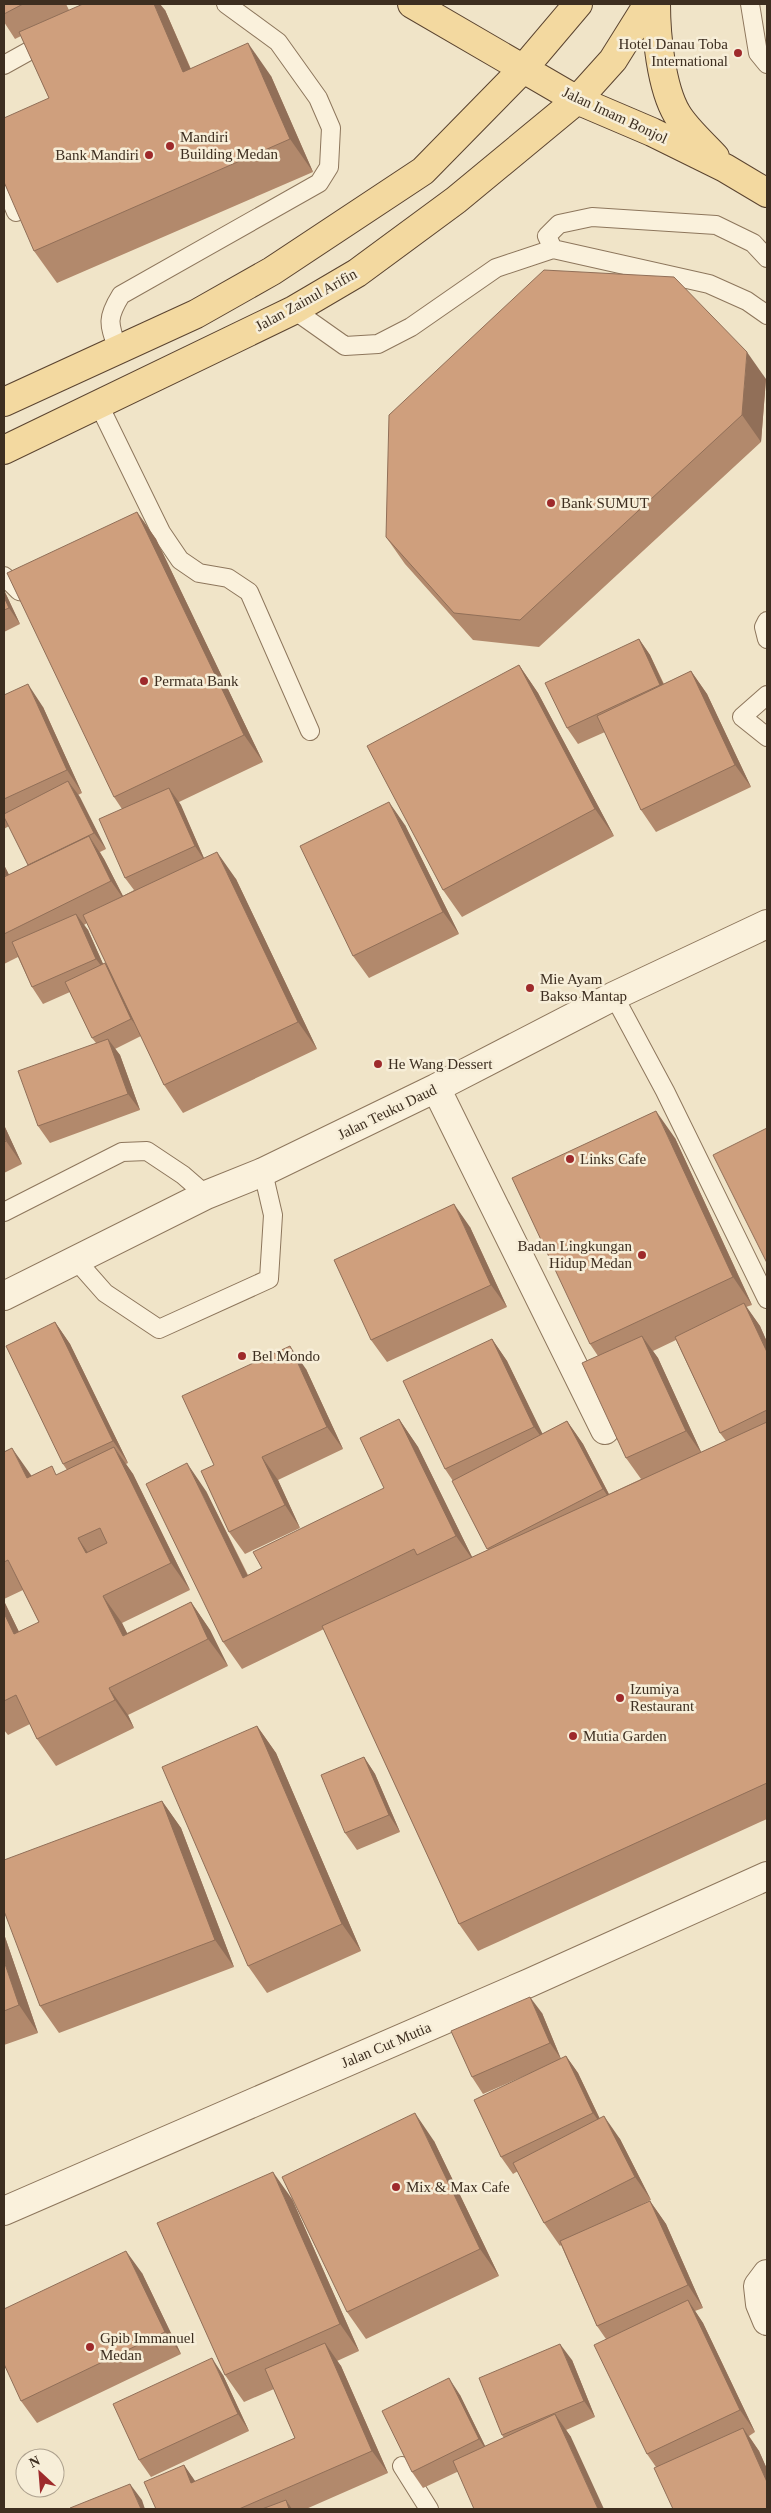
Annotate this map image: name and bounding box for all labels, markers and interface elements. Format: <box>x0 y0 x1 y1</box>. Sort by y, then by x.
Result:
place label: Hotel Danau Toba International <box>619 36 728 69</box>
marker: Hotel Danau Toba International <box>732 47 744 59</box>
street label: Jalan Imam Bonjol <box>560 84 670 146</box>
place label: Mandiri Building Medan <box>180 129 278 162</box>
marker: Mandiri Building Medan <box>164 140 176 152</box>
place label: Bank Mandiri <box>55 147 139 163</box>
marker: Bank Mandiri <box>143 149 155 161</box>
street label: Jalan Zainul Arifin <box>253 265 360 334</box>
place label: Bank SUMUT <box>561 495 649 511</box>
marker: Bank SUMUT <box>545 497 557 509</box>
place label: Permata Bank <box>154 673 239 689</box>
marker: Permata Bank <box>138 675 150 687</box>
place label: Mie Ayam Bakso Mantap <box>540 971 627 1004</box>
marker: Mie Ayam Bakso Mantap <box>524 982 536 994</box>
place label: He Wang Dessert <box>388 1056 493 1072</box>
marker: He Wang Dessert <box>372 1058 384 1070</box>
street label: Jalan Teuku Daud <box>335 1081 439 1143</box>
place label: Links Cafe <box>580 1151 647 1167</box>
marker: Links Cafe <box>564 1153 576 1165</box>
place label: Badan Lingkungan Hidup Medan <box>517 1238 632 1271</box>
marker: Badan Lingkungan Hidup Medan <box>636 1249 648 1261</box>
place label: Bel Mondo <box>252 1348 320 1364</box>
marker: Bel Mondo <box>236 1350 248 1362</box>
place label: Izumiya Restaurant <box>630 1681 695 1714</box>
marker: Izumiya Restaurant <box>614 1692 626 1704</box>
place label: Mutia Garden <box>583 1728 667 1744</box>
marker: Mutia Garden <box>567 1730 579 1742</box>
street label: Jalan Cut Mutia <box>339 2019 434 2071</box>
place label: Mix & Max Cafe <box>406 2179 510 2195</box>
marker: Mix & Max Cafe <box>390 2181 402 2193</box>
place label: Gpib Immanuel Medan <box>100 2330 195 2363</box>
marker: Gpib Immanuel Medan <box>84 2341 96 2353</box>
north arrow <box>15 2448 65 2498</box>
text: N <box>27 2453 42 2471</box>

